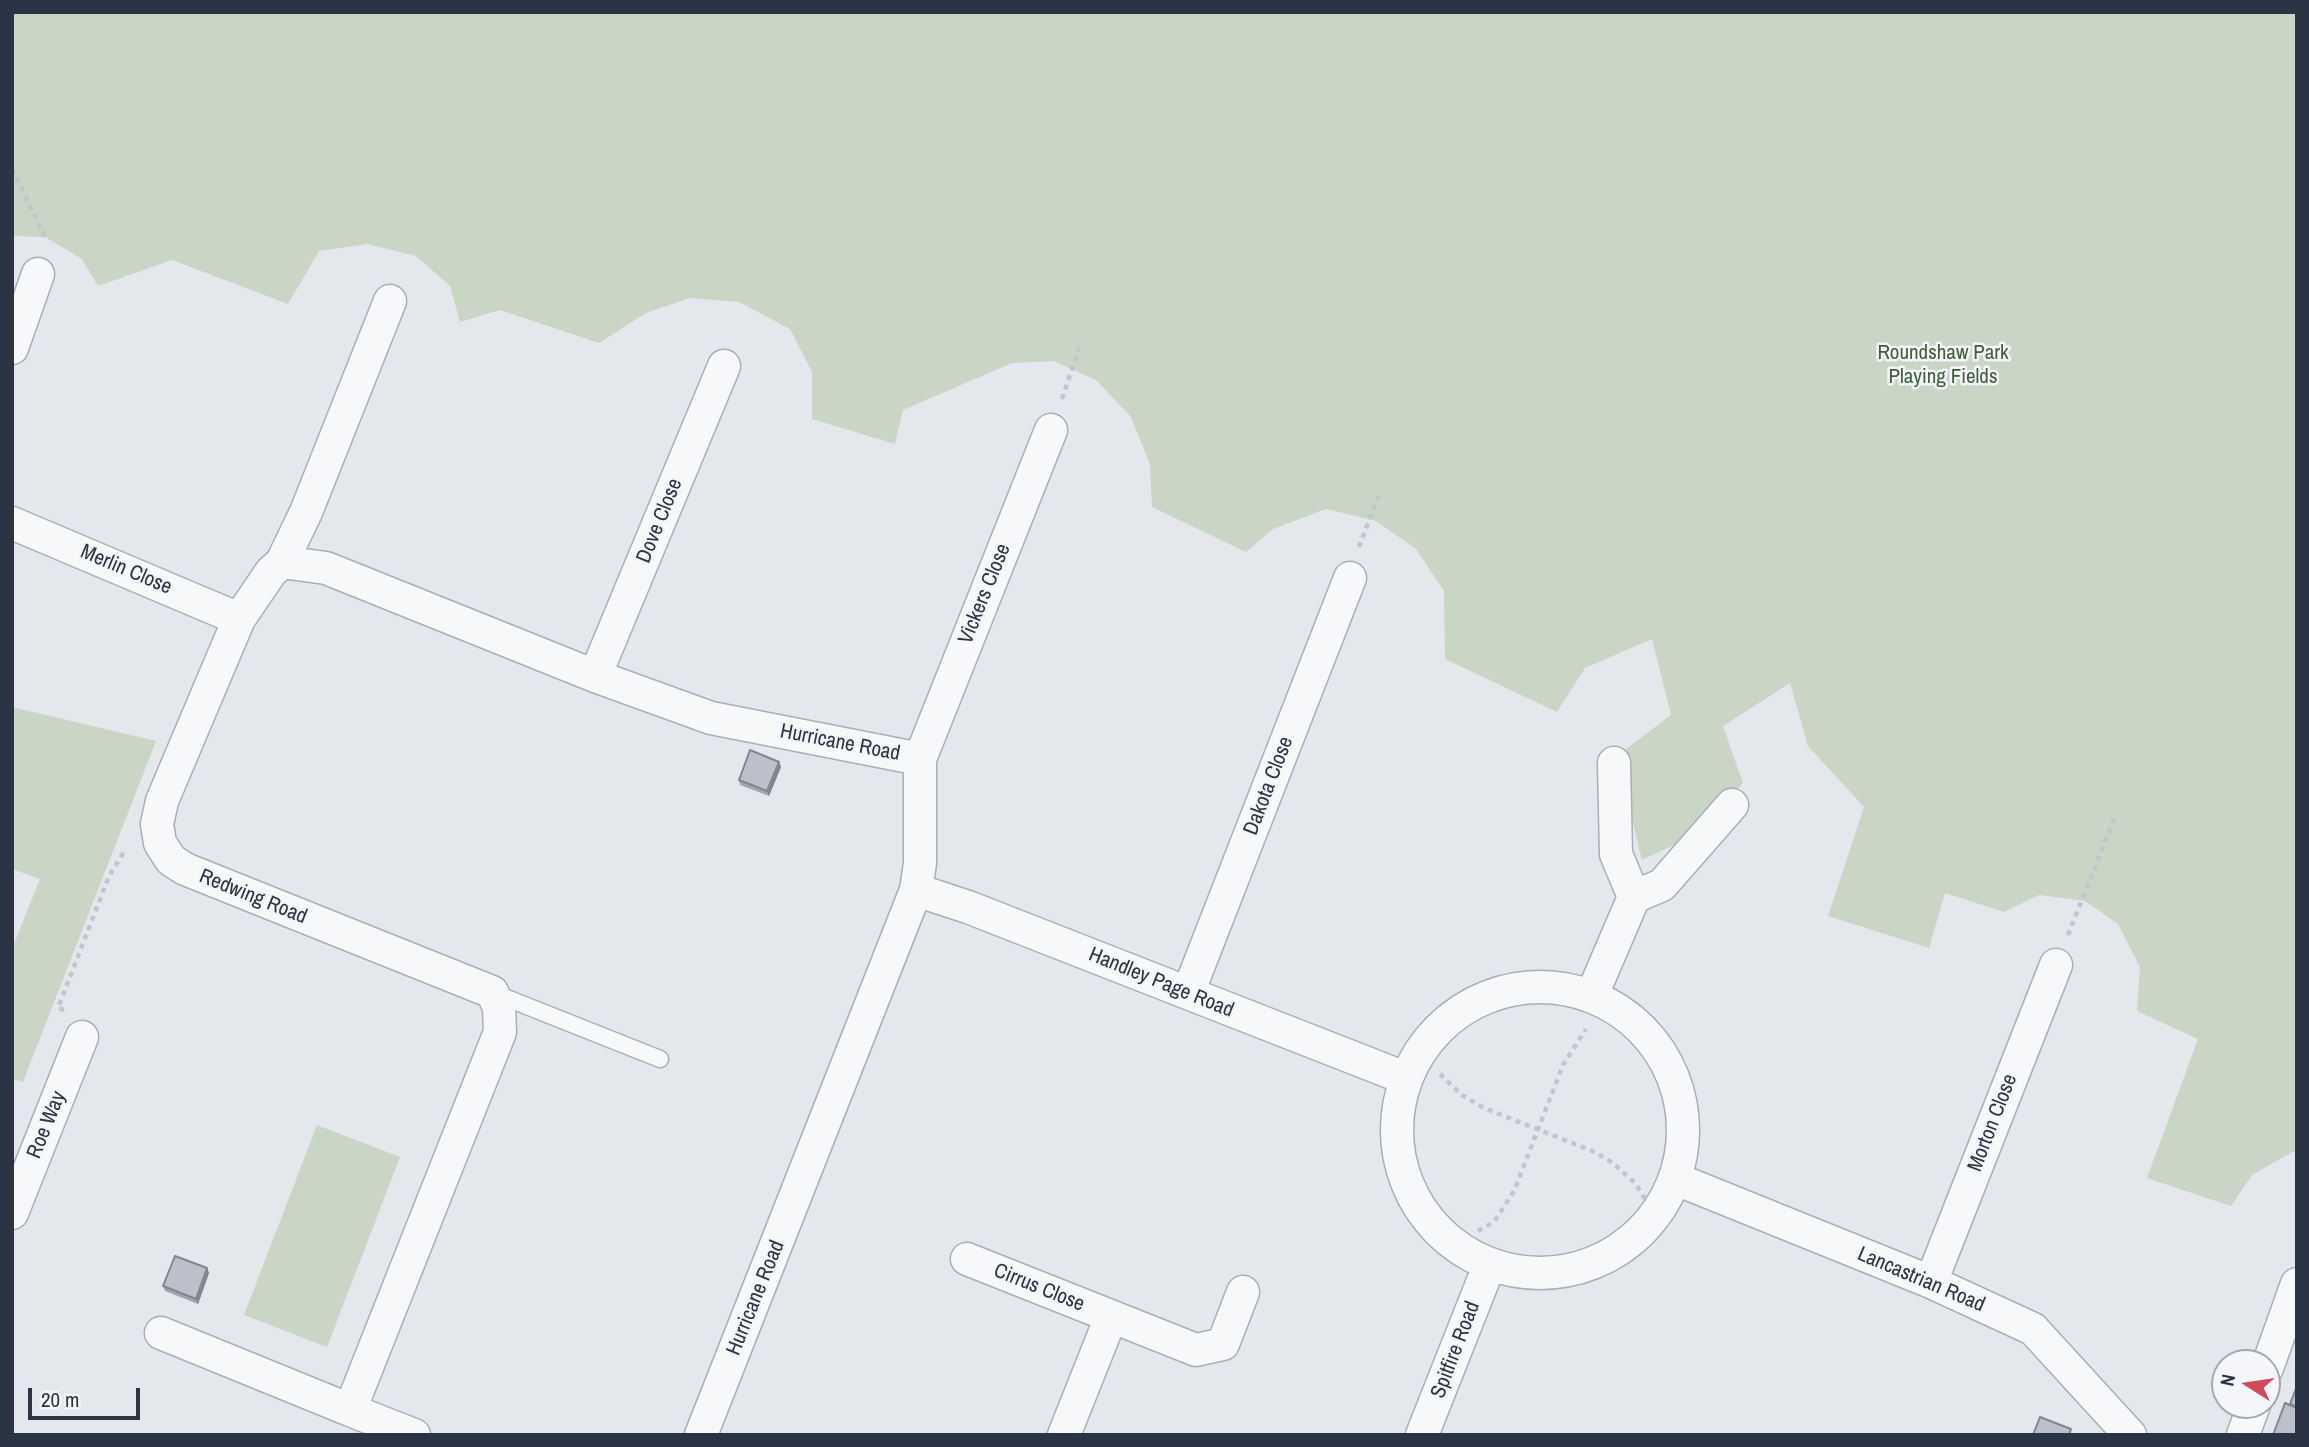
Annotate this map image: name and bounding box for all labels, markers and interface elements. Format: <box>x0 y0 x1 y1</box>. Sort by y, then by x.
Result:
park label: Roundshaw Park Playing Fields <box>1877 340 2009 390</box>
street label: Dove Close <box>632 475 688 567</box>
street label: Merlin Close <box>77 540 175 600</box>
street label: Vickers Close <box>953 540 1017 648</box>
street label: Hurricane Road <box>778 719 902 767</box>
street label: Dakota Close <box>1239 733 1299 839</box>
street label: Redwing Road <box>195 864 311 930</box>
street label: Handley Page Road <box>1085 942 1237 1024</box>
street label: Morton Close <box>1963 1071 2023 1175</box>
street label: Roe Way <box>22 1088 72 1162</box>
street label: Hurricane Road <box>722 1237 790 1359</box>
street label: Lancastrian Road <box>1854 1242 1988 1318</box>
street label: Cirrus Close <box>990 1258 1088 1318</box>
street label: Spitfire Road <box>1426 1298 1486 1402</box>
north arrow <box>2211 1349 2281 1419</box>
text: N <box>2214 1372 2241 1388</box>
scale bar <box>32 1374 144 1418</box>
text: 20 m <box>41 1385 79 1414</box>

